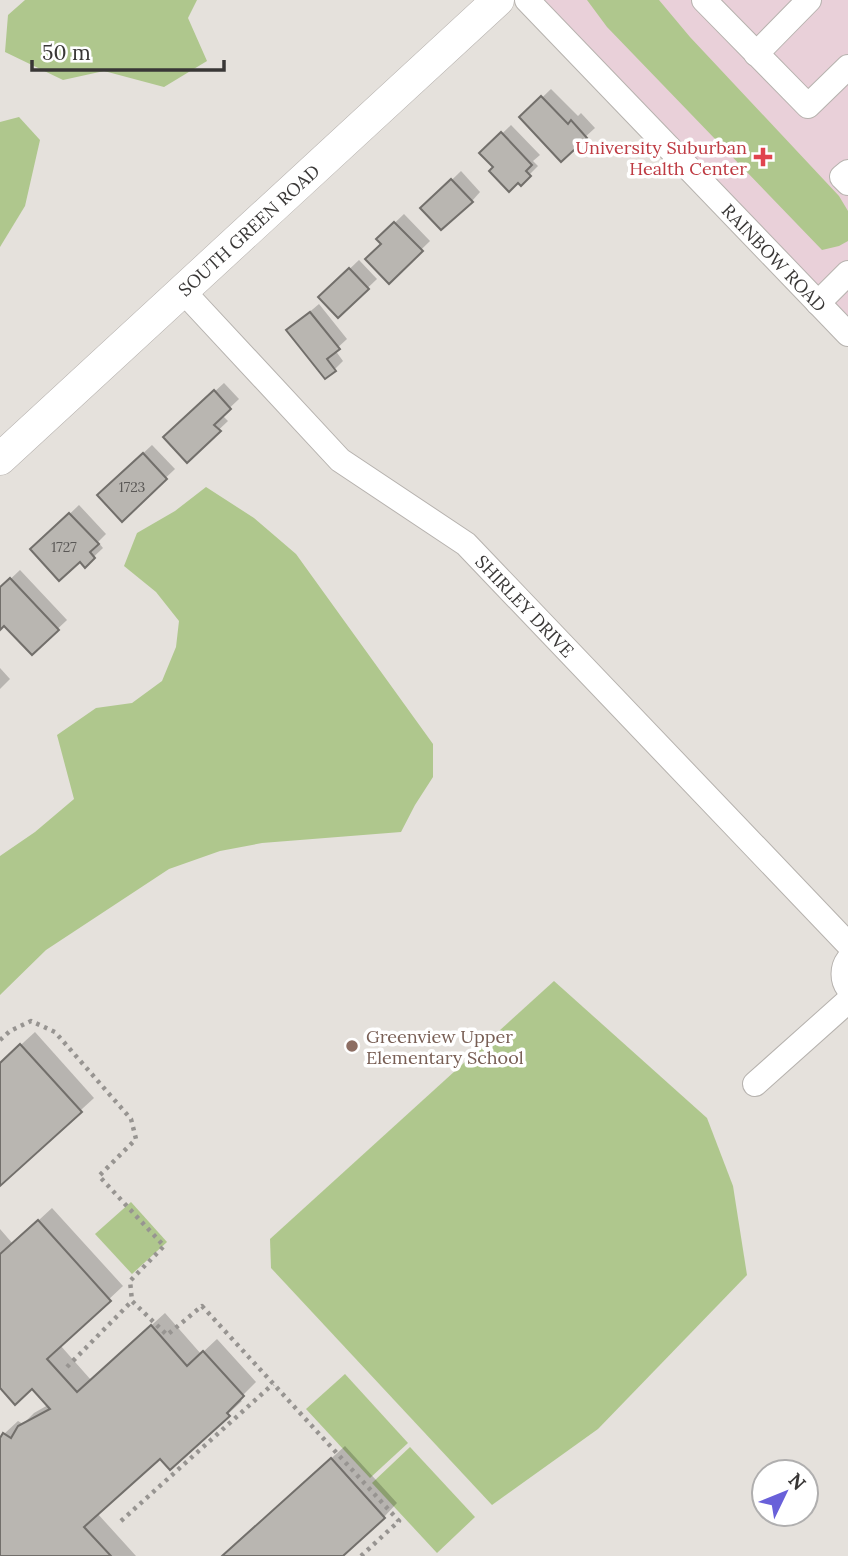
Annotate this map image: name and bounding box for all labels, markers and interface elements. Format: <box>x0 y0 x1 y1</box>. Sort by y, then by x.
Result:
scale bar <box>32 28 224 72</box>
text: 50 m <box>42 39 91 66</box>
place label: University Suburban Health Center <box>576 136 747 180</box>
marker: University Suburban Health Center <box>753 147 773 167</box>
street label: SOUTH GREEN ROAD <box>173 159 324 301</box>
street label: RAINBOW ROAD <box>717 199 832 316</box>
house number: 1723 <box>119 478 146 496</box>
house number: 1727 <box>51 538 77 556</box>
street label: SHIRLEY DRIVE <box>471 550 579 662</box>
place label: Greenview Upper Elementary School <box>366 1025 524 1069</box>
marker: Greenview Upper Elementary School <box>344 1038 360 1054</box>
north arrow <box>750 1458 820 1528</box>
text: N <box>784 1468 811 1495</box>

